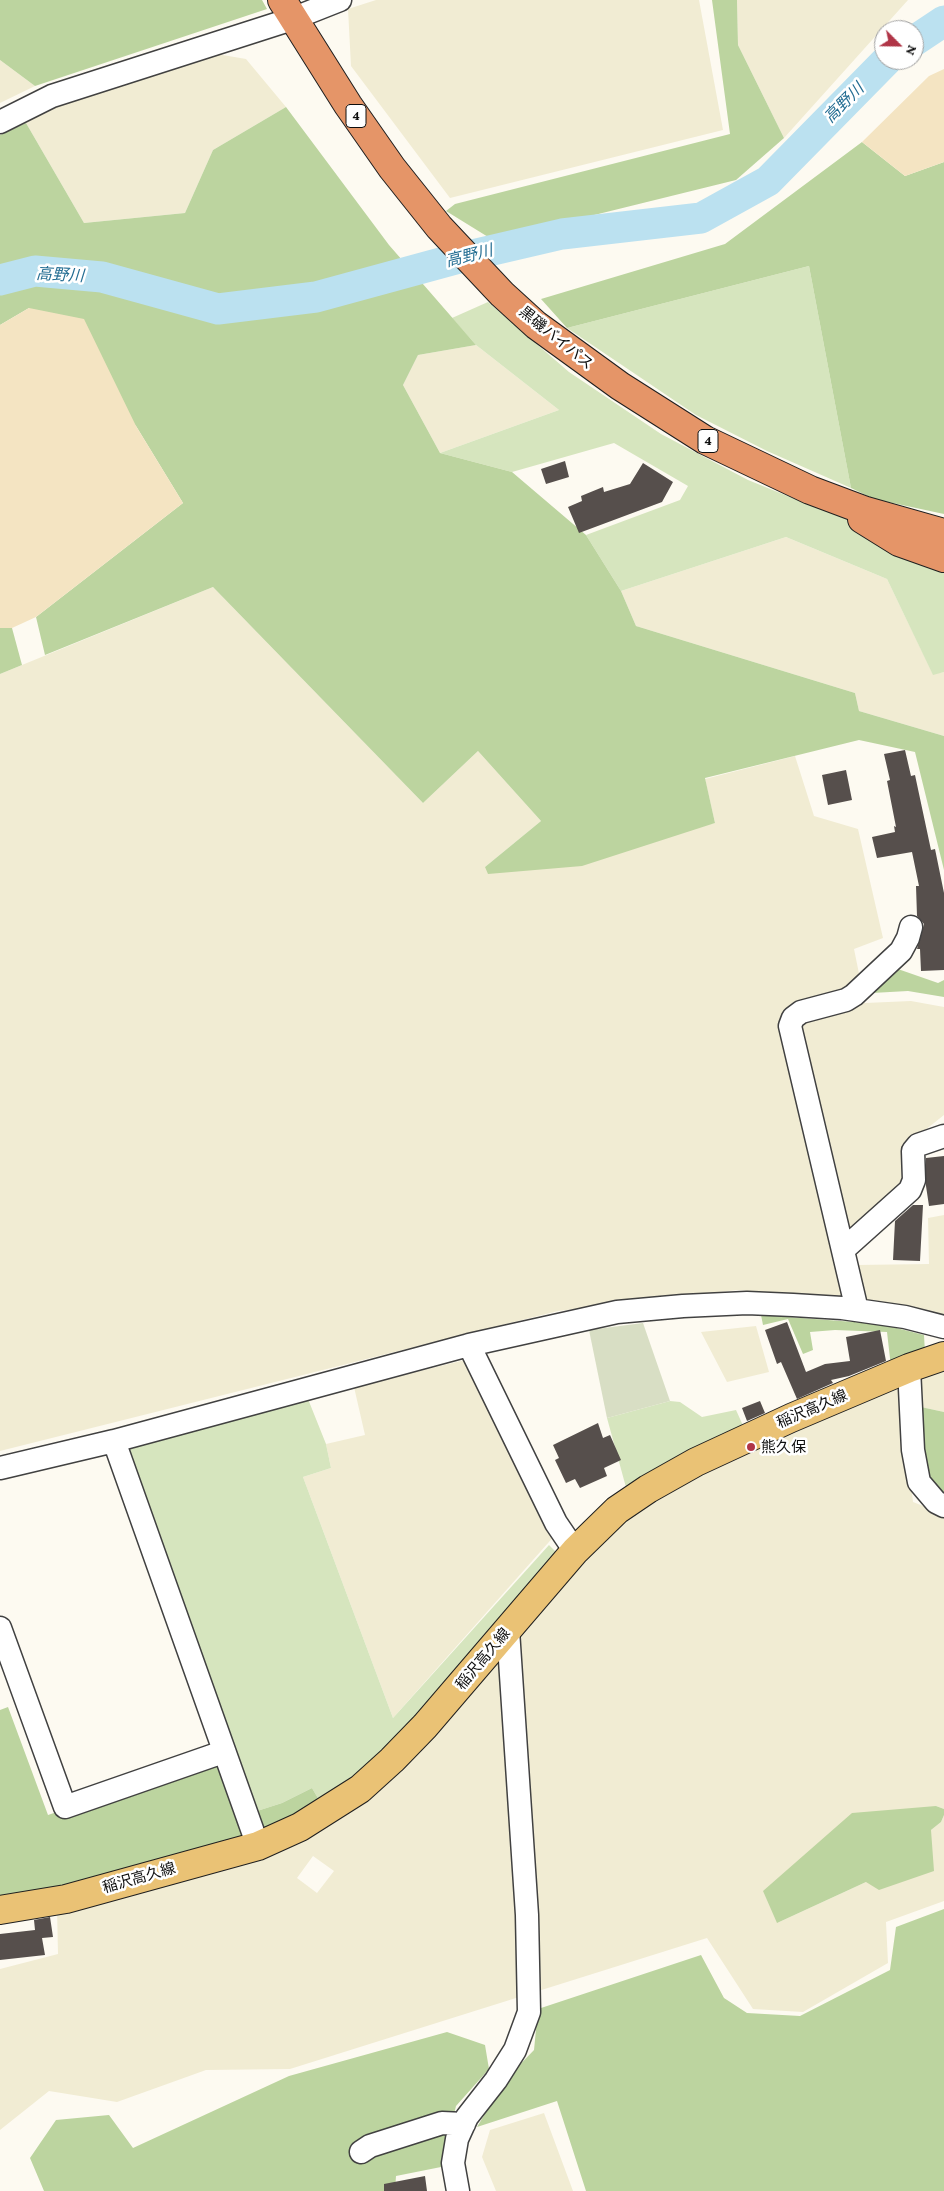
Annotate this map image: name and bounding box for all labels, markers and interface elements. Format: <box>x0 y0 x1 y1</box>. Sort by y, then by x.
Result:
north arrow <box>874 20 924 70</box>
text: N <box>903 43 921 58</box>
water label: 高野川 <box>820 79 868 127</box>
road number: 4 <box>346 104 366 128</box>
water label: 高野川 <box>443 241 495 271</box>
water label: 高野川 <box>36 264 84 286</box>
street label: 黒磯バイパス <box>515 303 597 373</box>
road number: 4 <box>698 430 718 452</box>
street label: 稲沢高久線 <box>774 1386 850 1432</box>
place label: 熊久保 <box>761 1438 806 1456</box>
marker: 熊久保 <box>745 1441 757 1453</box>
street label: 稲沢高久線 <box>452 1624 514 1694</box>
street label: 稲沢高久線 <box>100 1859 178 1897</box>

